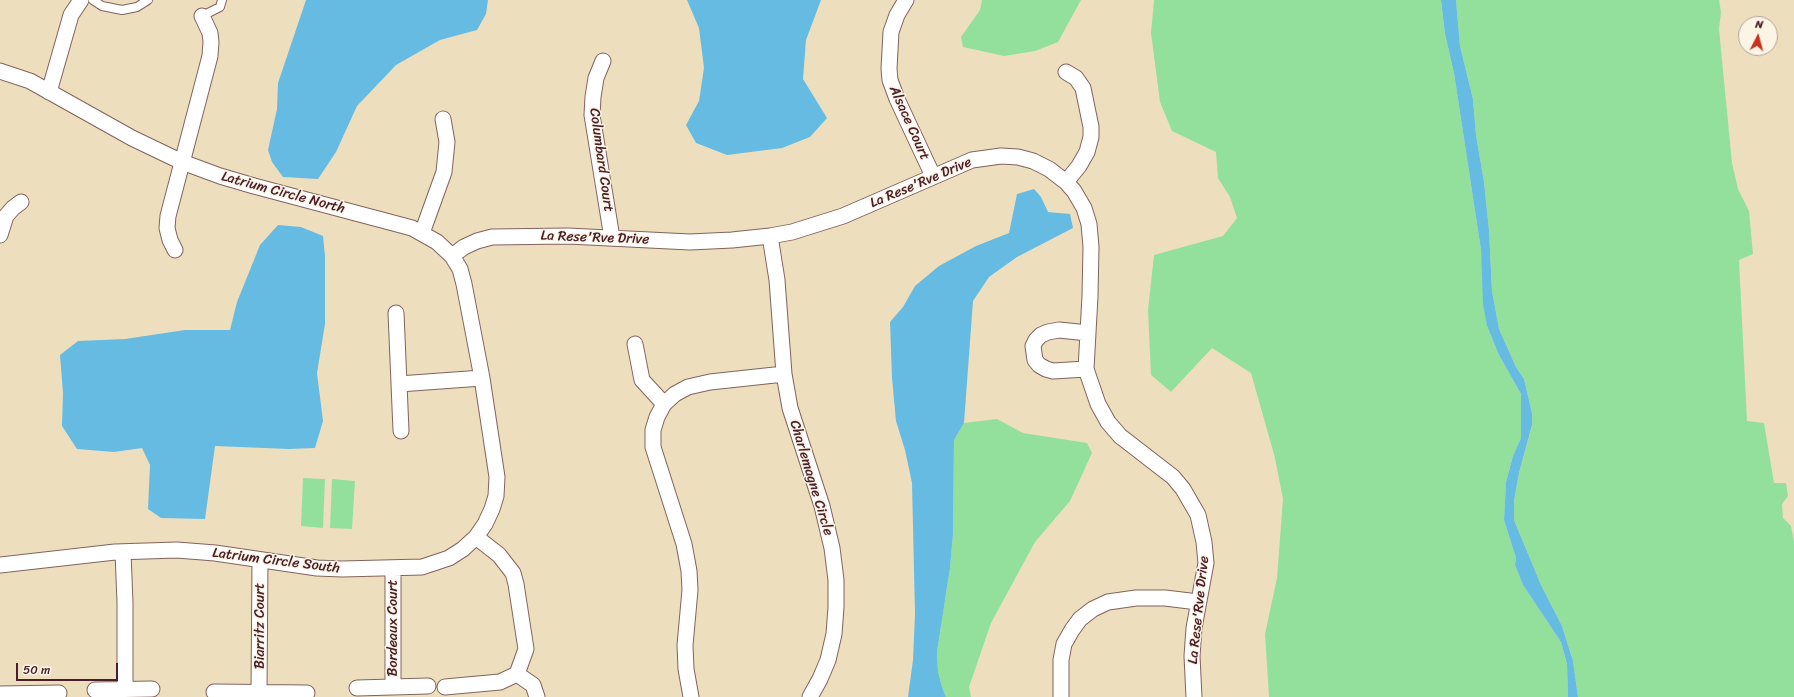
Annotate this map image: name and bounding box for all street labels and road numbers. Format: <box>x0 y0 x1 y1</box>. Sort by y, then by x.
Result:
street label: Alsace Court <box>885 83 933 163</box>
street label: Columbard Court <box>585 107 617 213</box>
street label: La Rese'Rve Drive <box>868 154 974 212</box>
street label: Latrium Circle North <box>219 168 347 218</box>
street label: La Rese'Rve Drive <box>540 228 650 248</box>
street label: Charlemagne Circle <box>785 418 837 538</box>
street label: Latrium Circle South <box>211 545 341 577</box>
street label: La Rese'Rve Drive <box>1185 555 1213 665</box>
street label: Bordeaux Court <box>385 580 401 676</box>
street label: Biarritz Court <box>252 583 268 669</box>

